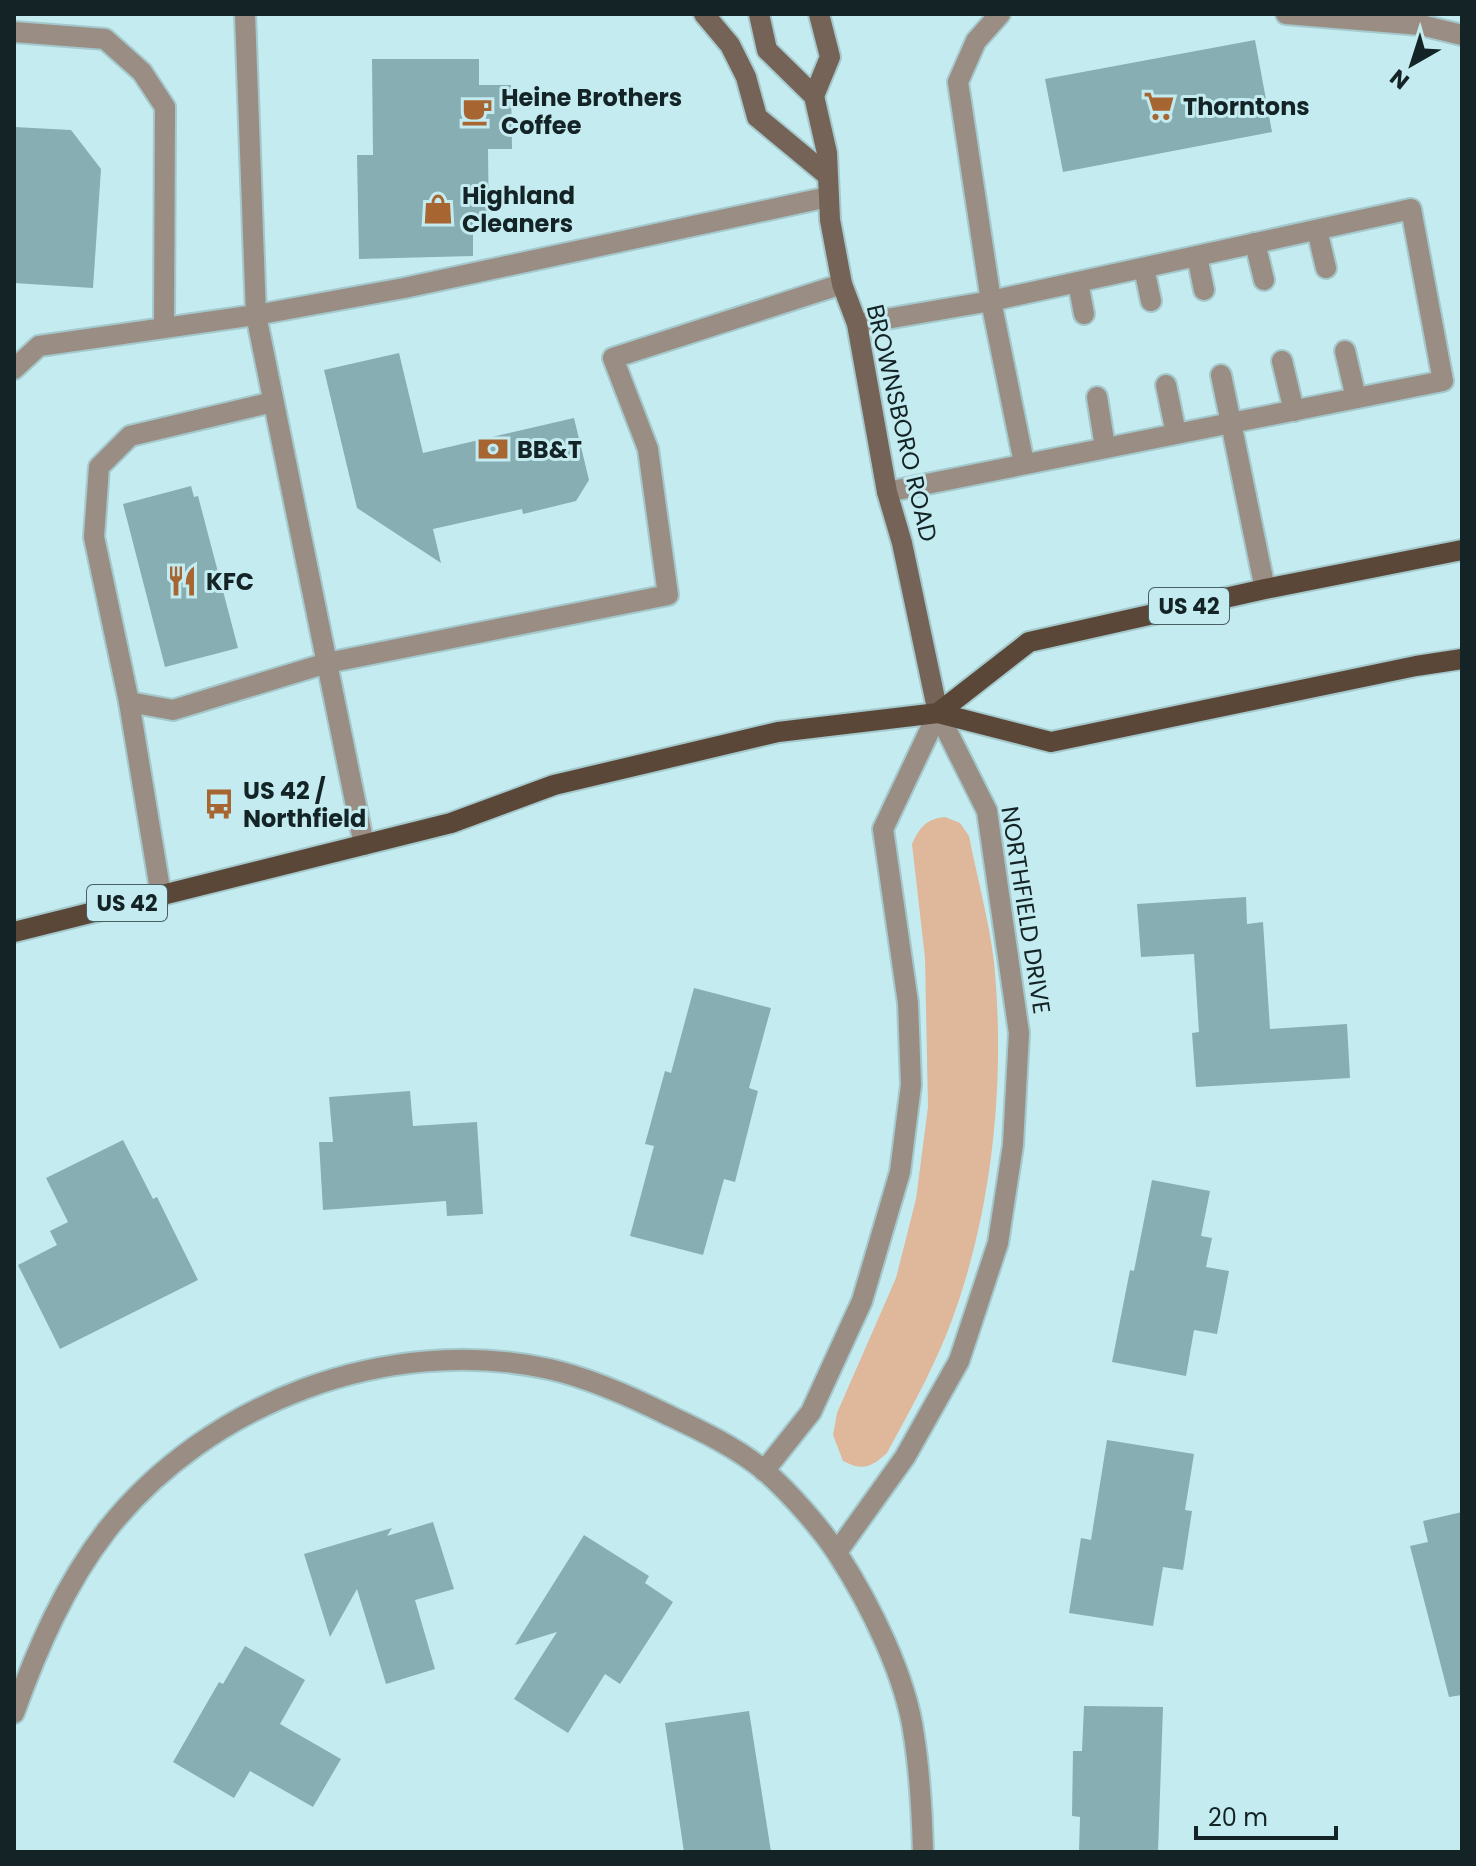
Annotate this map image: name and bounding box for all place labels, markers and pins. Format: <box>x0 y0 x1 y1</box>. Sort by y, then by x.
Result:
place label: Heine Brothers Coffee <box>501 81 682 142</box>
supermarket icon: Thorntons <box>1142 89 1176 123</box>
place label: Thorntons <box>1183 90 1310 123</box>
cafe icon: Heine Brothers Coffee <box>460 94 494 128</box>
place label: Highland Cleaners <box>462 179 575 240</box>
shop icon: Highland Cleaners <box>421 192 455 226</box>
bank icon: BB&T <box>476 432 510 466</box>
place label: BB&T <box>517 433 582 466</box>
restaurant icon: KFC <box>165 564 199 598</box>
place label: KFC <box>206 565 254 598</box>
place label: US 42 / Northfield <box>243 774 366 835</box>
bus stop icon: US 42 / Northfield <box>202 787 236 821</box>

